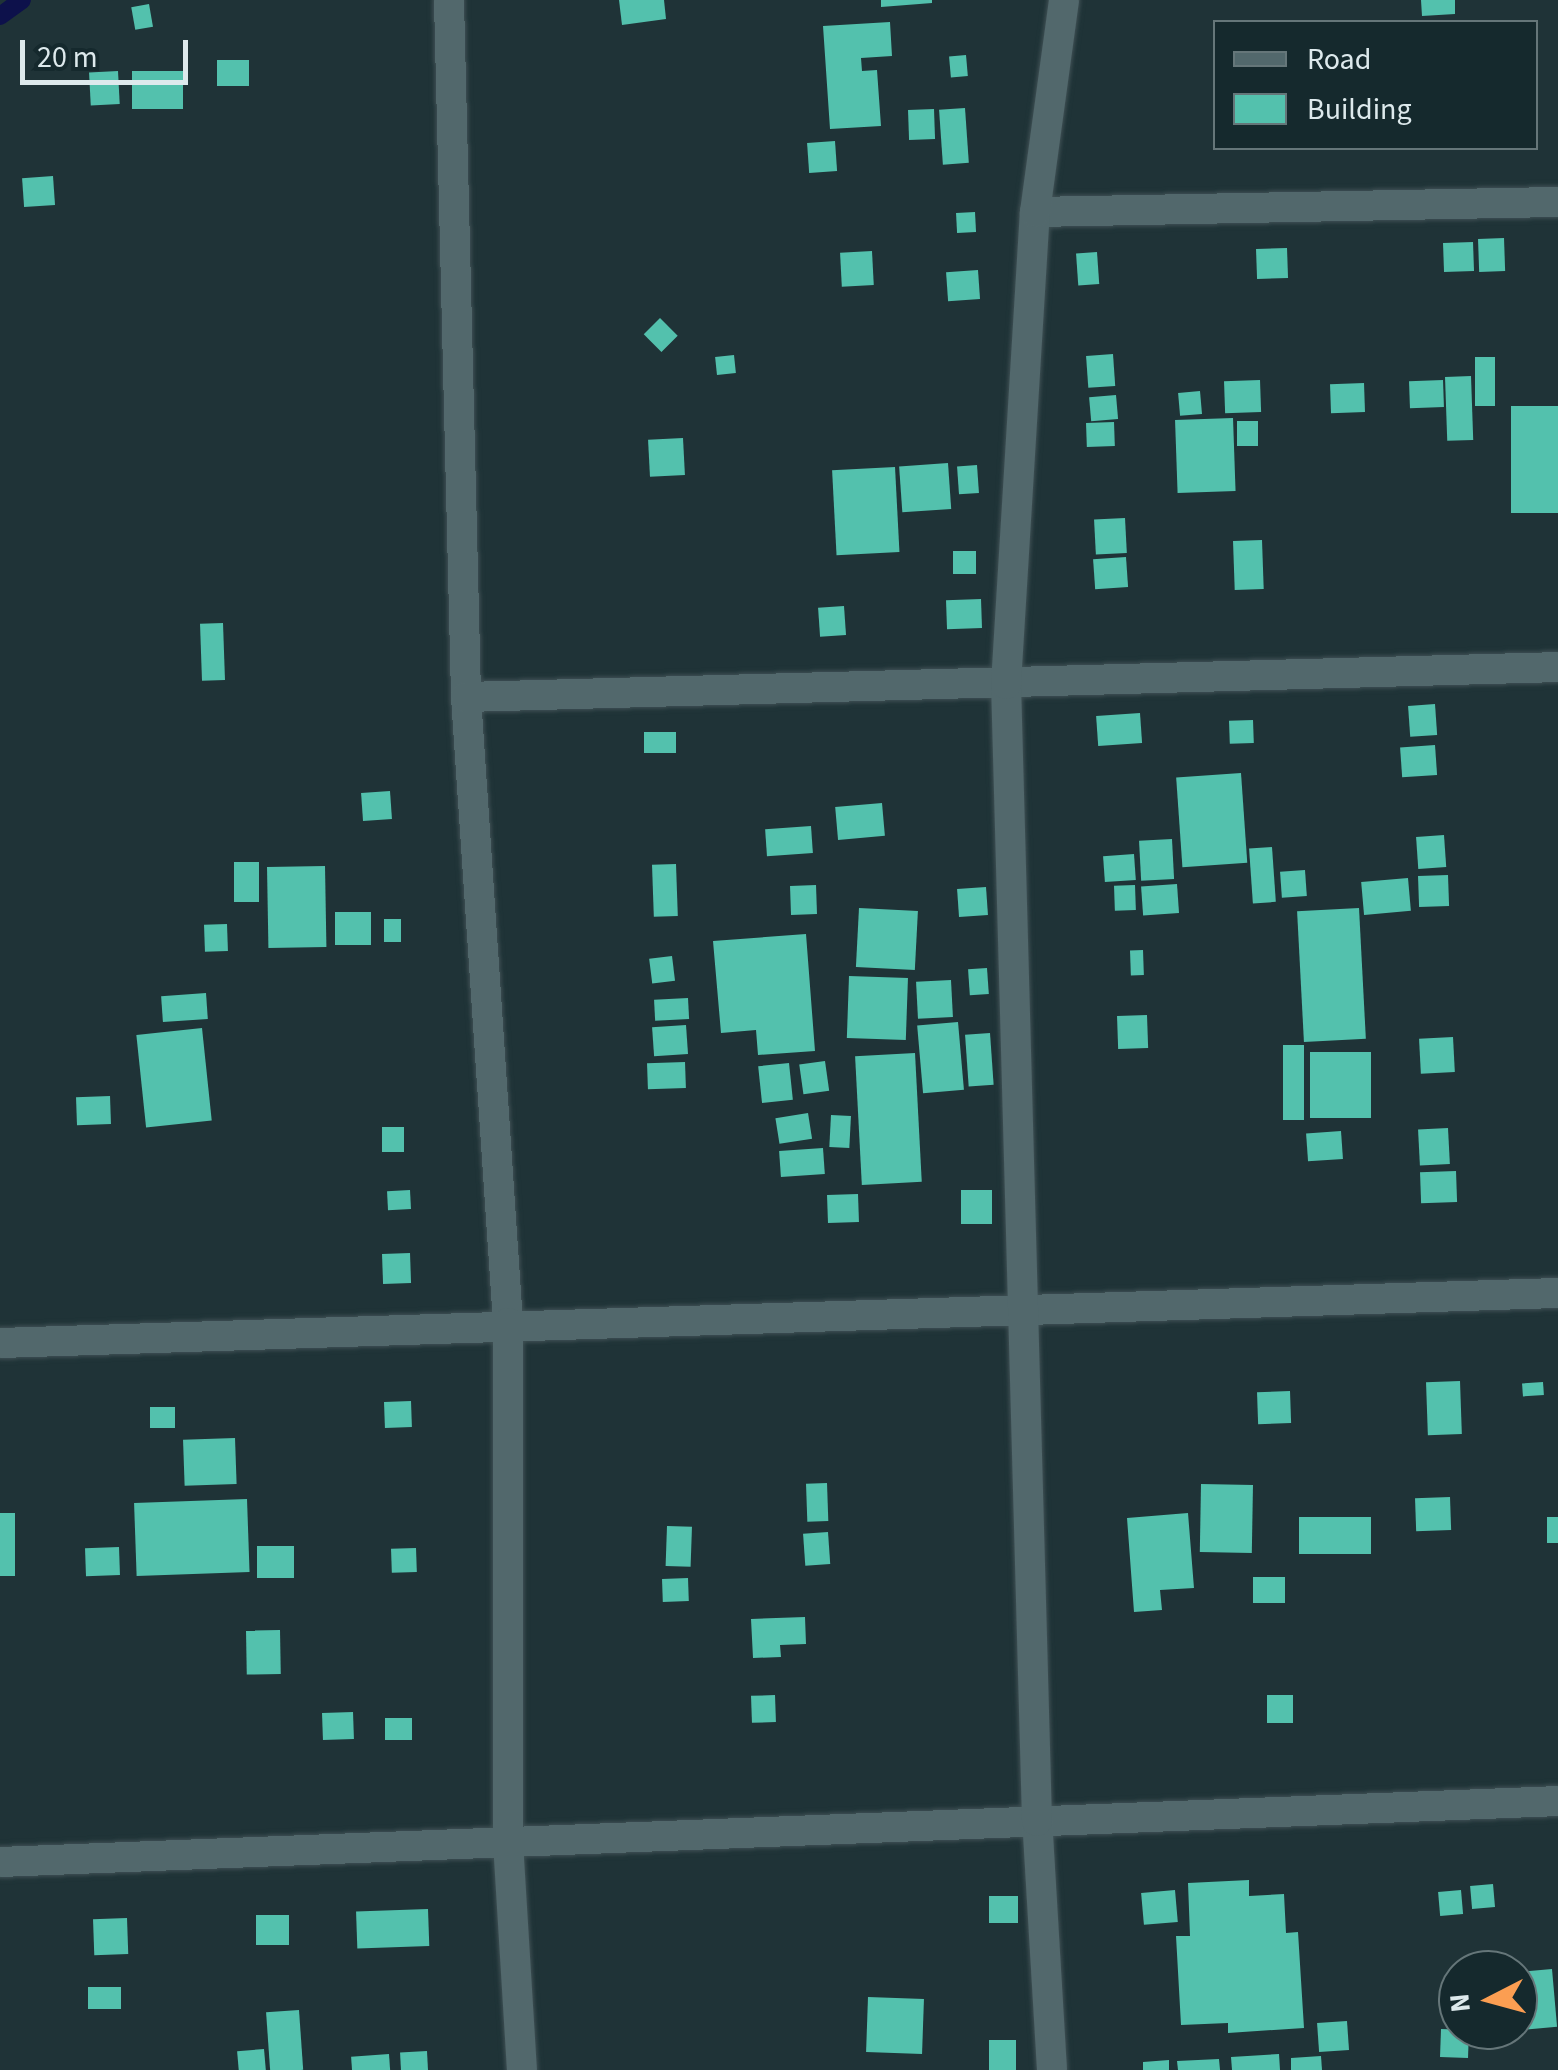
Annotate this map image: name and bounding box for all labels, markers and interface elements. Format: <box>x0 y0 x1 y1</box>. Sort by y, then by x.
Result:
scale bar <box>25 20 192 82</box>
legend <box>1213 20 1538 150</box>
text: 20 m <box>37 36 98 79</box>
text: Road <box>1307 38 1371 81</box>
text: Building <box>1307 88 1412 131</box>
north arrow <box>1438 1950 1538 2050</box>
text: N <box>1439 1992 1481 2014</box>

